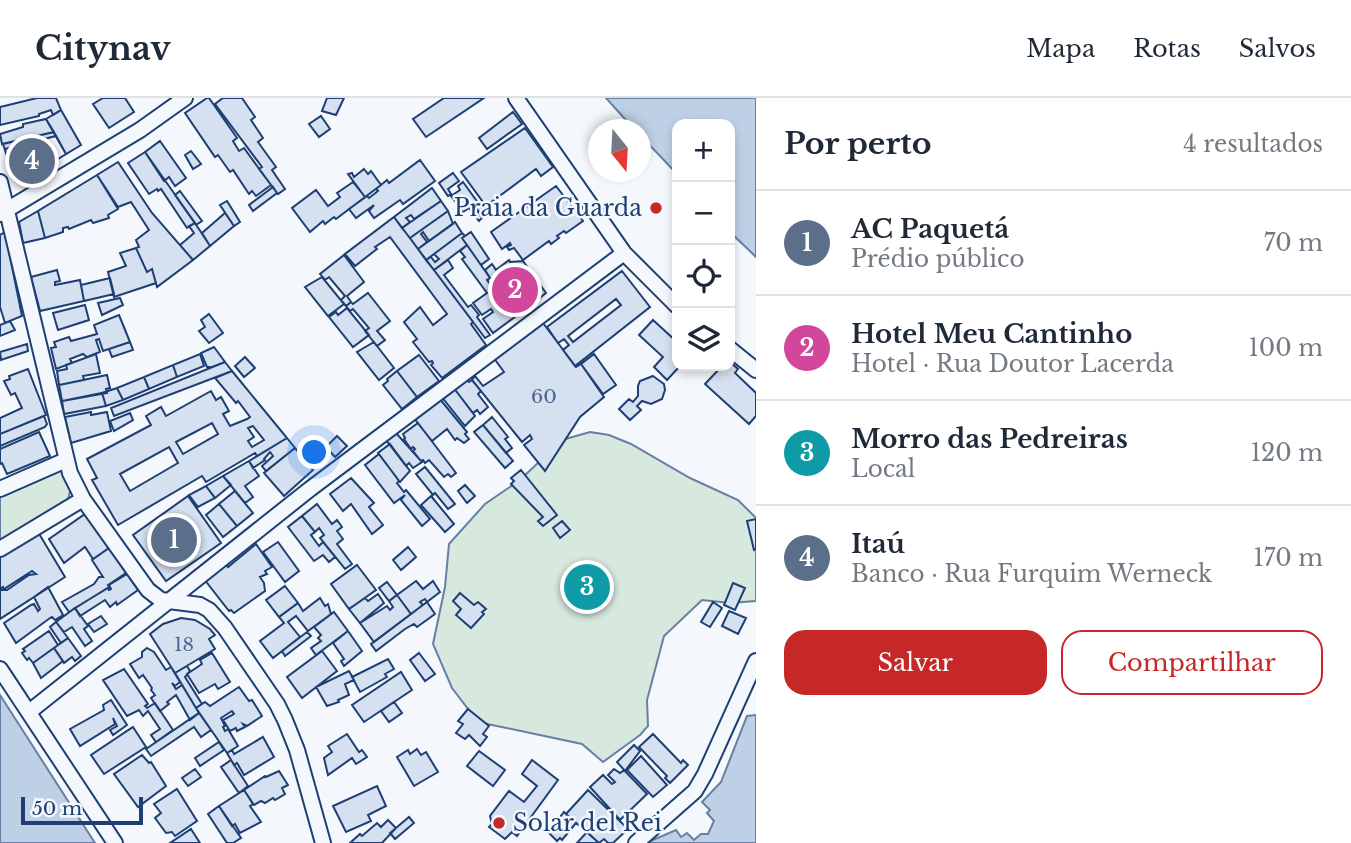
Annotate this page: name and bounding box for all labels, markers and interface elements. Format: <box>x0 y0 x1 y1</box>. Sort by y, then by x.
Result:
text: Citynav <box>35 28 171 69</box>
text: Mapa <box>1026 34 1095 63</box>
text: Rotas <box>1133 34 1201 63</box>
text: Salvos <box>1239 34 1316 63</box>
north arrow <box>588 119 651 182</box>
map controls <box>672 119 735 371</box>
button: + <box>672 119 735 182</box>
text: Por perto <box>784 125 932 162</box>
text: 4 resultados <box>1183 130 1323 158</box>
pin: 4 <box>9 135 55 187</box>
button: − <box>672 182 735 245</box>
place label: Praia da Guarda <box>454 194 642 222</box>
marker: Praia da Guarda <box>648 200 664 216</box>
text: AC Paquetá <box>851 213 1009 245</box>
text: 1 <box>802 229 812 257</box>
text: 70 m <box>1264 229 1323 257</box>
button: locate <box>672 245 735 308</box>
text: Prédio público <box>851 245 1024 273</box>
pin: 2 <box>492 264 538 316</box>
button: layers <box>672 308 735 371</box>
text: Hotel Meu Cantinho <box>851 318 1132 350</box>
text: 2 <box>800 334 814 362</box>
text: 100 m <box>1249 334 1323 362</box>
text: Hotel · Rua Doutor Lacerda <box>851 350 1174 378</box>
house number: 60 <box>531 385 557 408</box>
text: Morro das Pedreiras <box>851 423 1128 455</box>
your location <box>297 435 331 469</box>
text: 3 <box>800 439 814 467</box>
text: 120 m <box>1251 439 1323 467</box>
text: Local <box>851 455 915 483</box>
pin: 1 <box>151 514 197 566</box>
text: Itaú <box>851 528 905 560</box>
text: 4 <box>799 544 815 572</box>
text: 170 m <box>1253 544 1323 572</box>
text: Banco · Rua Furquim Werneck <box>851 560 1212 588</box>
pin: 3 <box>564 561 610 613</box>
button: Salvar <box>784 630 1047 695</box>
button: Compartilhar <box>1061 630 1323 695</box>
house number: 18 <box>174 633 194 656</box>
scale bar <box>21 794 144 826</box>
text: 50 m <box>32 797 82 820</box>
place label: Solar del Rei <box>513 809 662 837</box>
marker: Solar del Rei <box>491 815 507 831</box>

